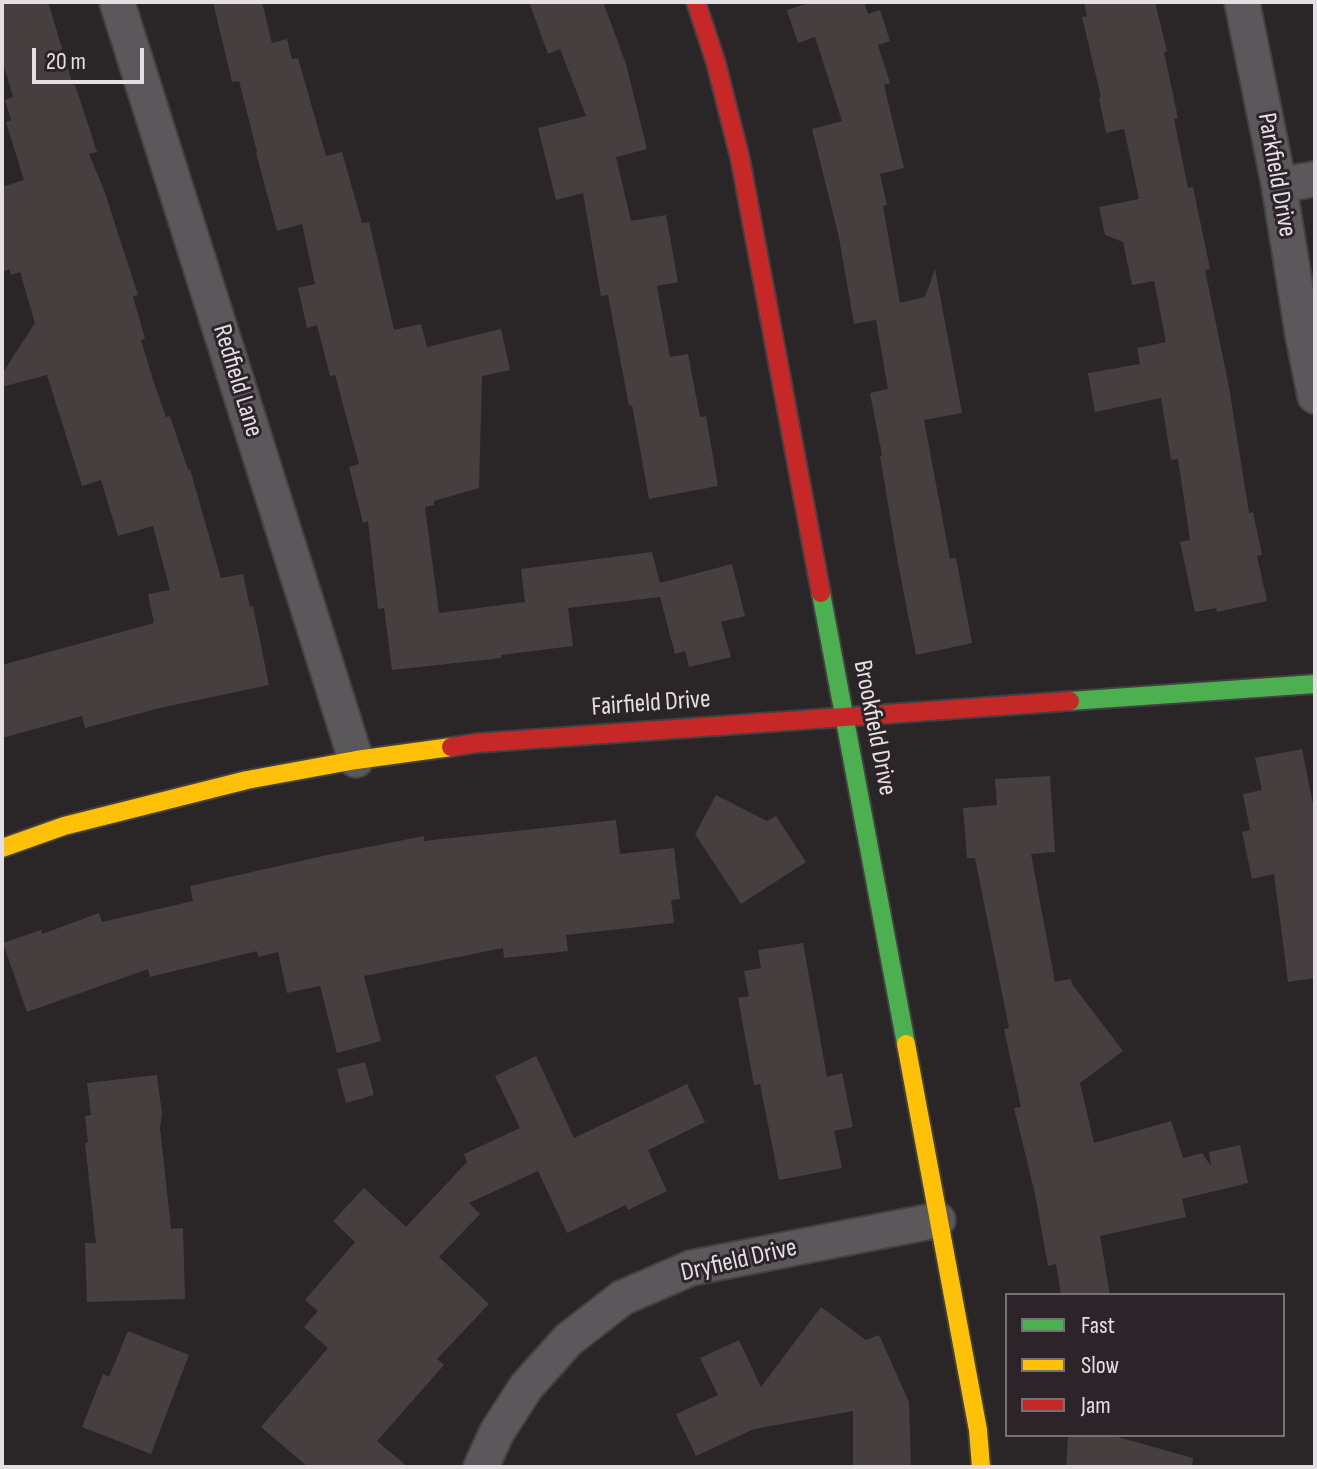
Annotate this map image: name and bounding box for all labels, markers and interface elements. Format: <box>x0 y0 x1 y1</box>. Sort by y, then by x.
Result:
scale bar <box>36 32 148 82</box>
text: 20 m <box>46 47 86 76</box>
street label: Parkfield Drive <box>1250 111 1302 239</box>
street label: Redfield Lane <box>205 321 269 441</box>
street label: Brookfield Drive <box>846 658 902 798</box>
street label: Fairfield Drive <box>591 684 711 724</box>
street label: Dryfield Drive <box>678 1233 800 1289</box>
legend <box>1005 1293 1285 1437</box>
text: Fast <box>1081 1311 1115 1340</box>
text: Slow <box>1081 1351 1119 1380</box>
text: Jam <box>1081 1391 1111 1420</box>

